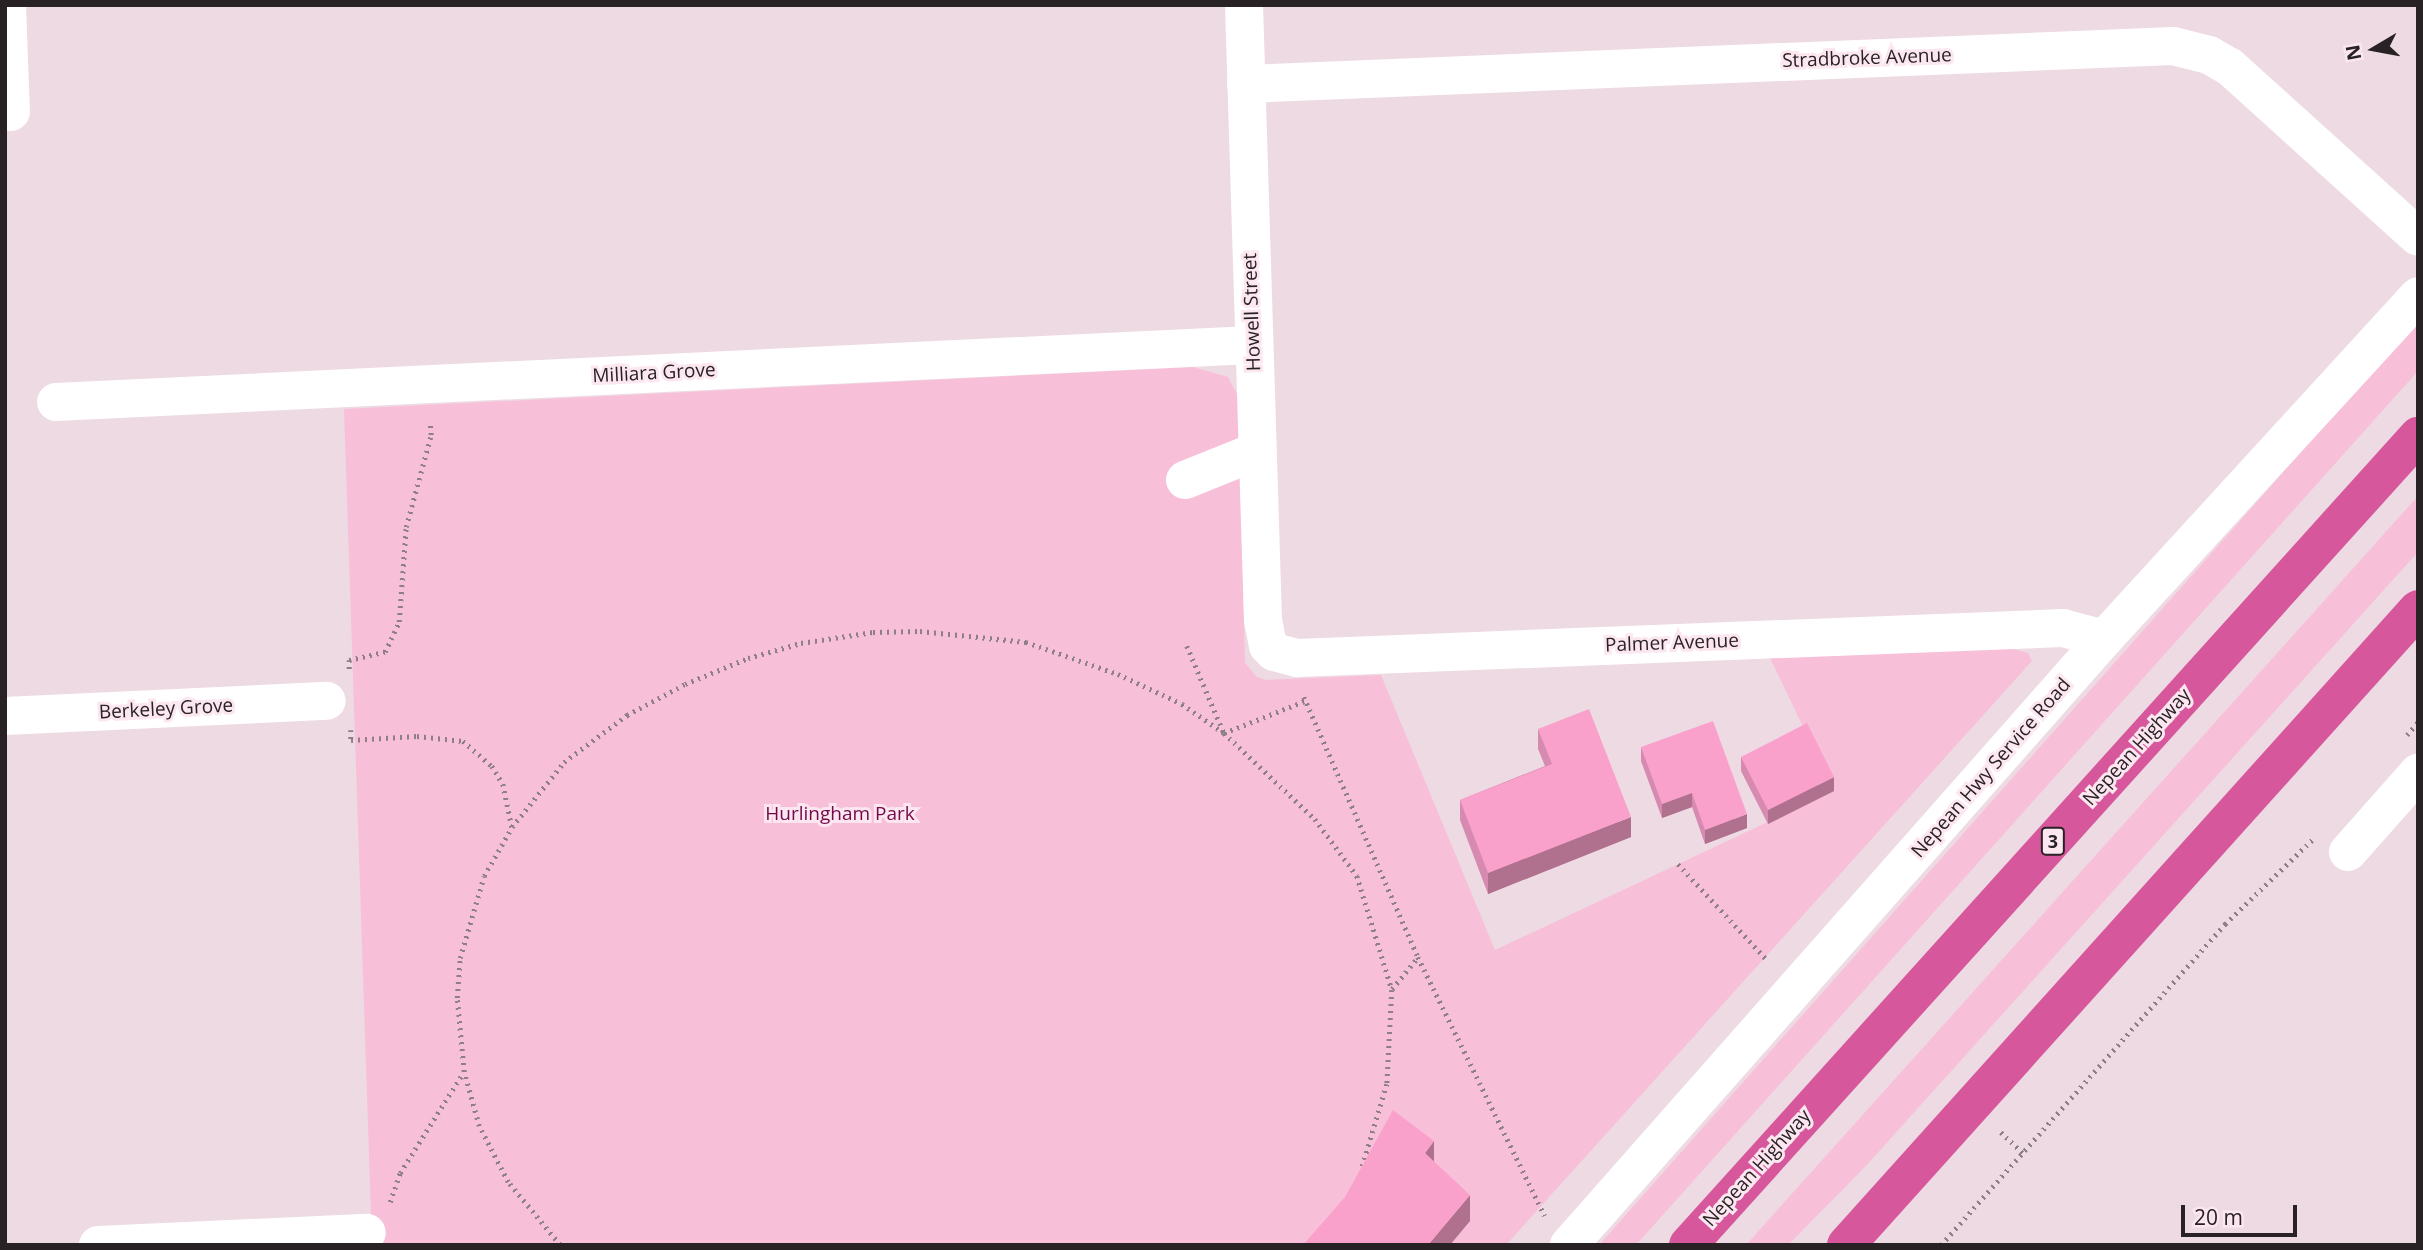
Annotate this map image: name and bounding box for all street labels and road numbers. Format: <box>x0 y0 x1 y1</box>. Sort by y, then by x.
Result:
street label: Stradbroke Avenue <box>1782 44 1952 72</box>
street label: Howell Street <box>1239 252 1265 372</box>
street label: Milliara Grove <box>592 358 716 388</box>
street label: Palmer Avenue <box>1605 629 1739 657</box>
street label: Nepean Hwy Service Road <box>1907 673 2075 863</box>
street label: Nepean Highway <box>2078 684 2196 810</box>
street label: Berkeley Grove <box>98 694 234 724</box>
road number: 3 <box>2041 826 2065 856</box>
street label: Nepean Highway <box>1698 1105 1816 1231</box>

